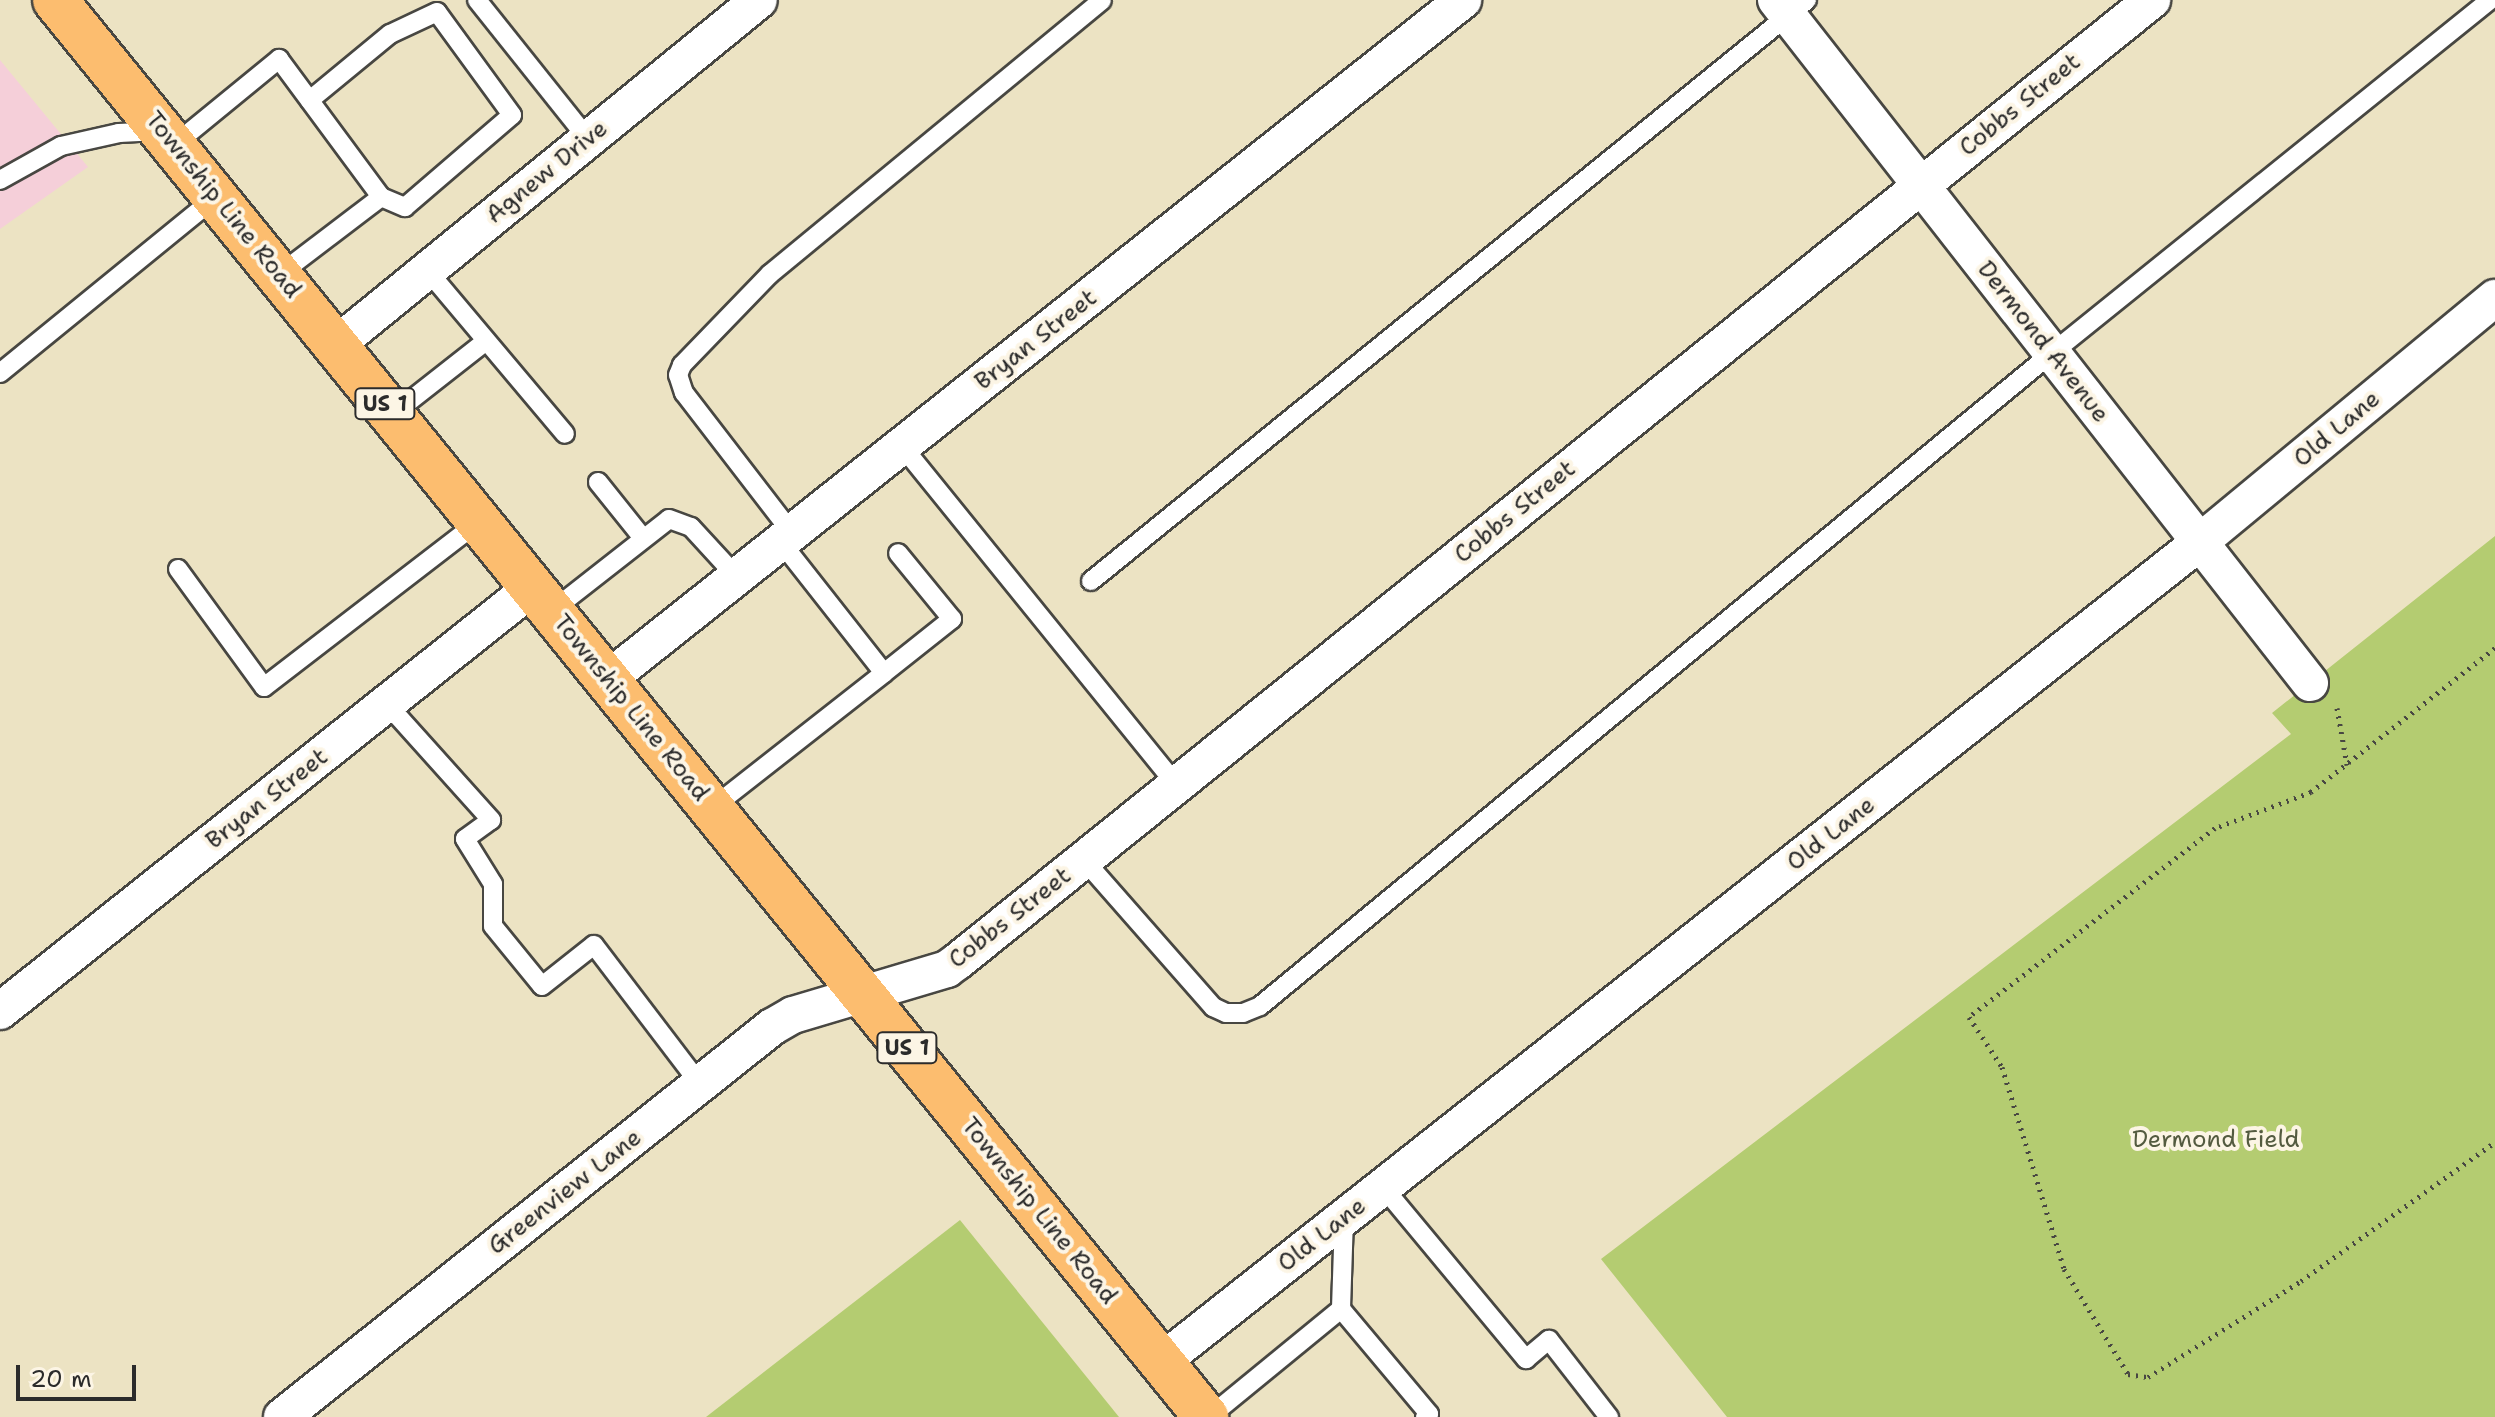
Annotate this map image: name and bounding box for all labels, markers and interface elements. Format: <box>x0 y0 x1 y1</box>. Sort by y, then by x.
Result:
street label: Cobbs Street <box>1954 48 2086 162</box>
street label: Township Line Road <box>139 106 307 304</box>
street label: Agnew Drive <box>480 114 614 230</box>
street label: Dermond Avenue <box>1971 256 2115 428</box>
street label: Bryan Street <box>969 284 1103 396</box>
street label: Old Lane <box>2288 385 2386 473</box>
road number: US 1 <box>353 386 417 422</box>
street label: Cobbs Street <box>1449 455 1581 569</box>
street label: Township Line Road <box>547 609 715 807</box>
street label: Bryan Street <box>200 743 334 855</box>
street label: Old Lane <box>1781 791 1881 877</box>
street label: Cobbs Street <box>943 861 1077 975</box>
road number: US 1 <box>875 1030 939 1066</box>
street label: Township Line Road <box>955 1112 1123 1310</box>
street label: Greenview Lane <box>483 1123 647 1261</box>
park label: Dermond Field <box>2132 1126 2300 1154</box>
street label: Old Lane <box>1272 1192 1372 1278</box>
scale bar <box>20 1349 140 1399</box>
text: 20 m <box>30 1363 92 1395</box>

